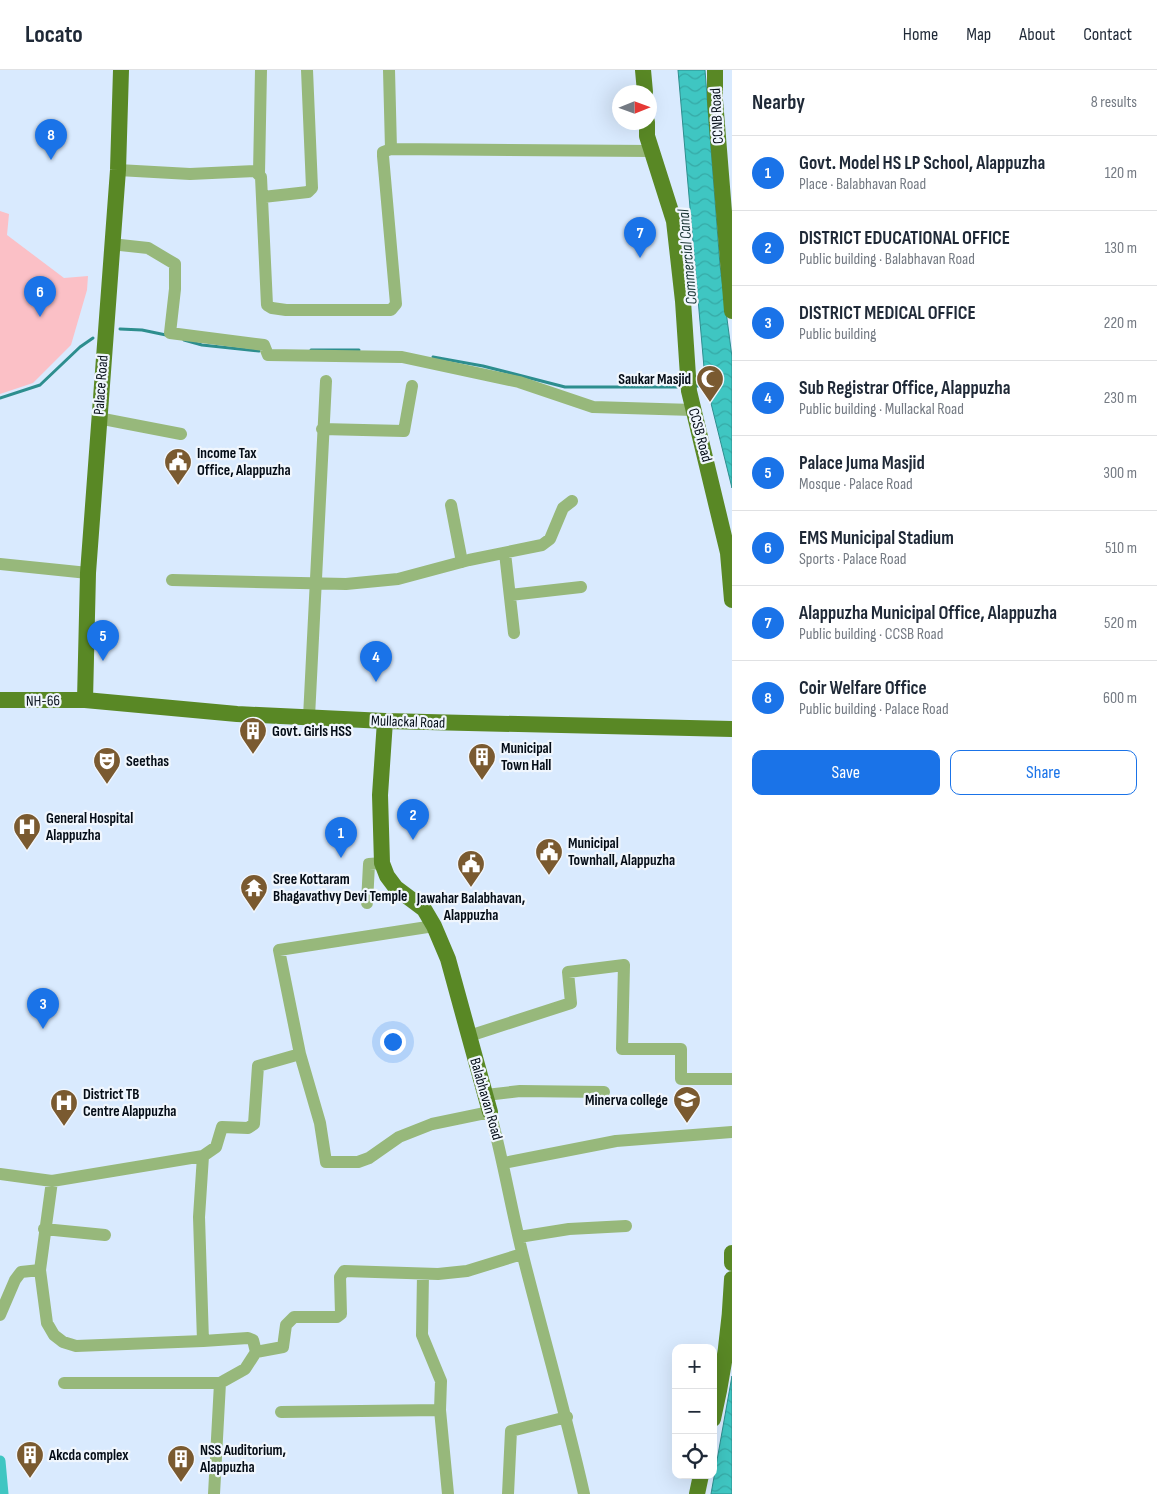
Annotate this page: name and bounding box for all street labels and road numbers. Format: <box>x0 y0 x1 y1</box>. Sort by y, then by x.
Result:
street label: CCNB Road <box>706 87 728 145</box>
street label: Palace Road <box>89 354 113 416</box>
street label: CCSB Road <box>684 406 716 464</box>
street label: NH-66 <box>26 691 60 711</box>
street label: Mullackal Road <box>371 711 445 733</box>
street label: Balabhavan Road <box>465 1056 507 1142</box>

